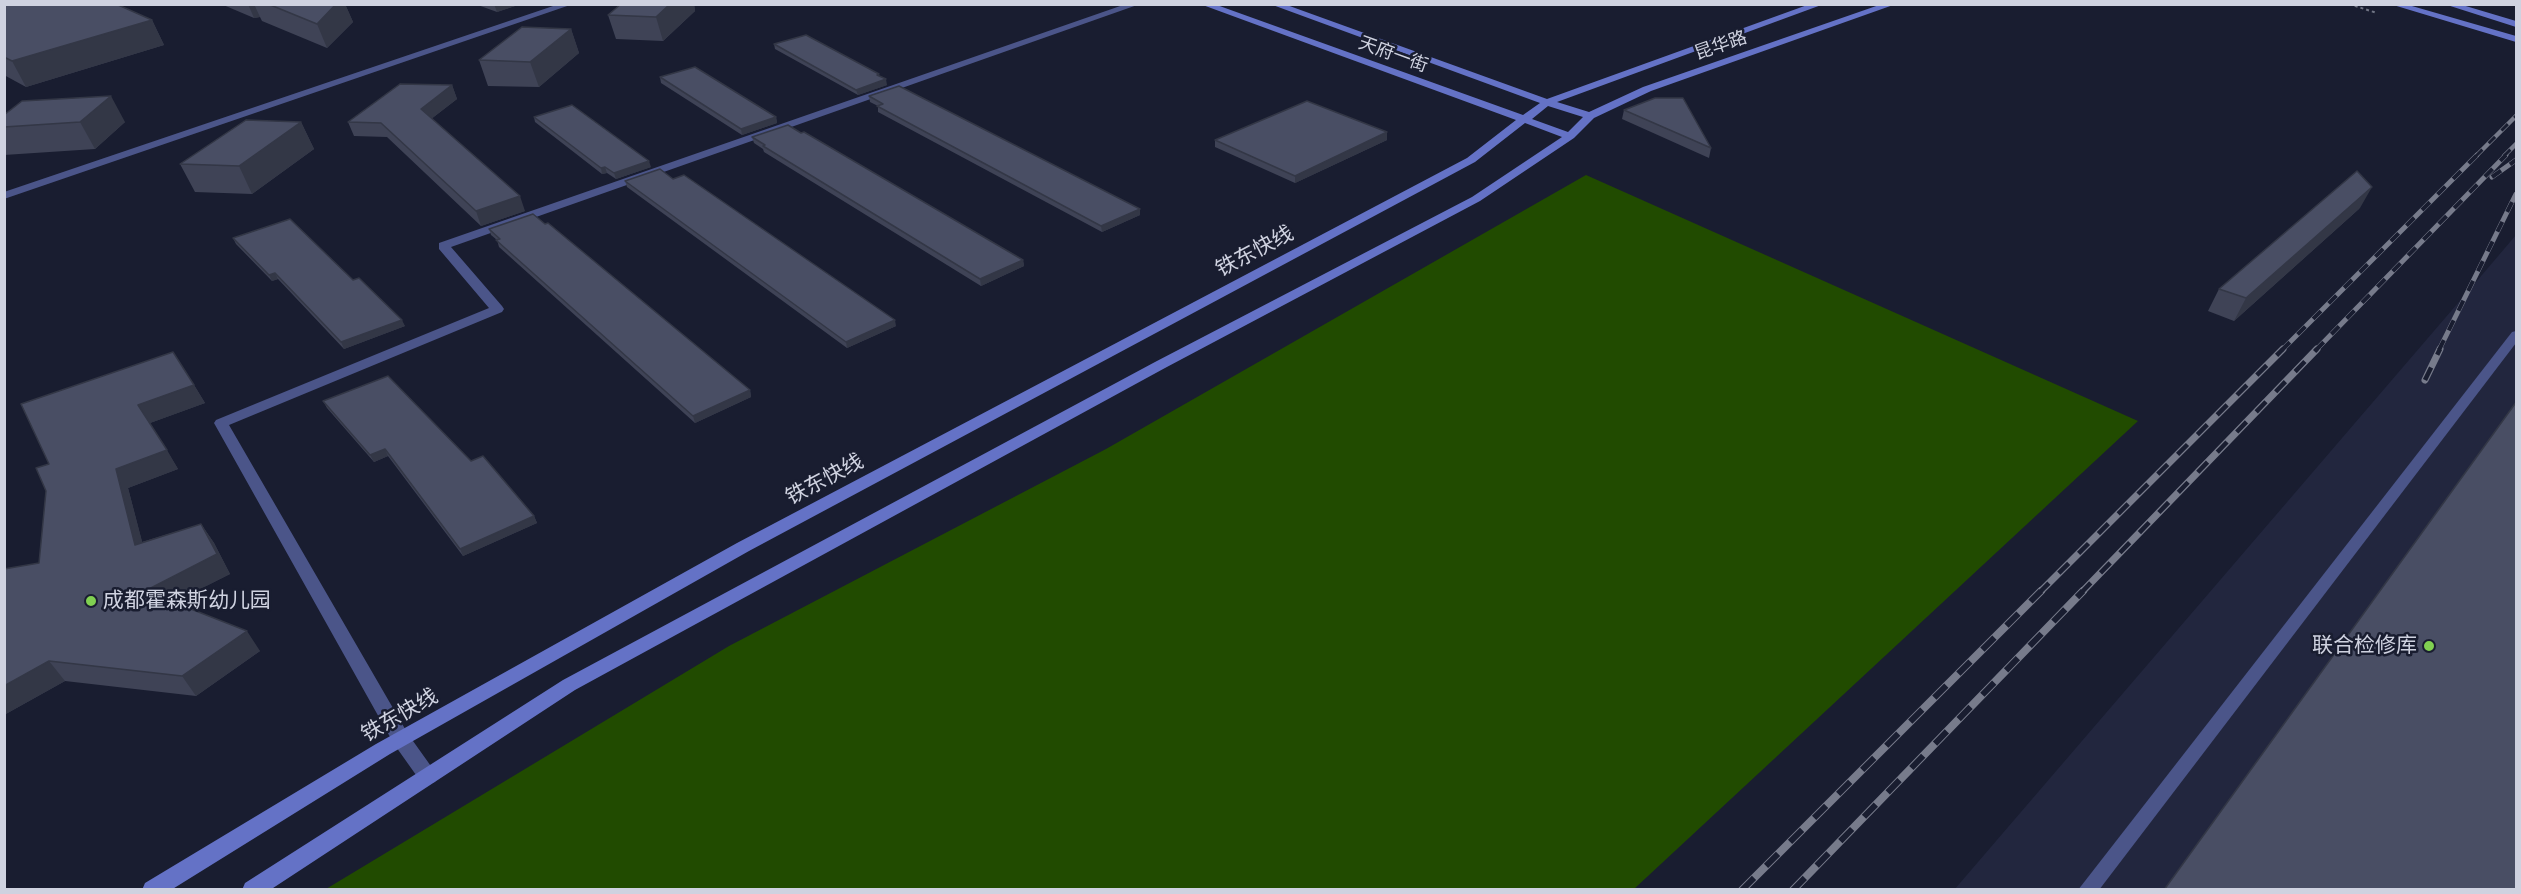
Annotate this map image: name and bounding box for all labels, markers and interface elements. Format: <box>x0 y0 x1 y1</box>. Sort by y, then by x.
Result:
street label: 昆华路 <box>1692 27 1750 65</box>
street label: 天府一街 <box>1355 33 1431 77</box>
street label: 铁东快线 <box>1212 221 1298 283</box>
street label: 铁东快线 <box>782 449 868 511</box>
place label: 成都霍森斯幼儿园 <box>103 588 271 614</box>
marker: 成都霍森斯幼儿园 <box>84 594 98 608</box>
place label: 联合检修库 <box>2312 633 2417 659</box>
marker: 联合检修库 <box>2422 639 2436 653</box>
street label: 铁东快线 <box>357 684 443 748</box>

